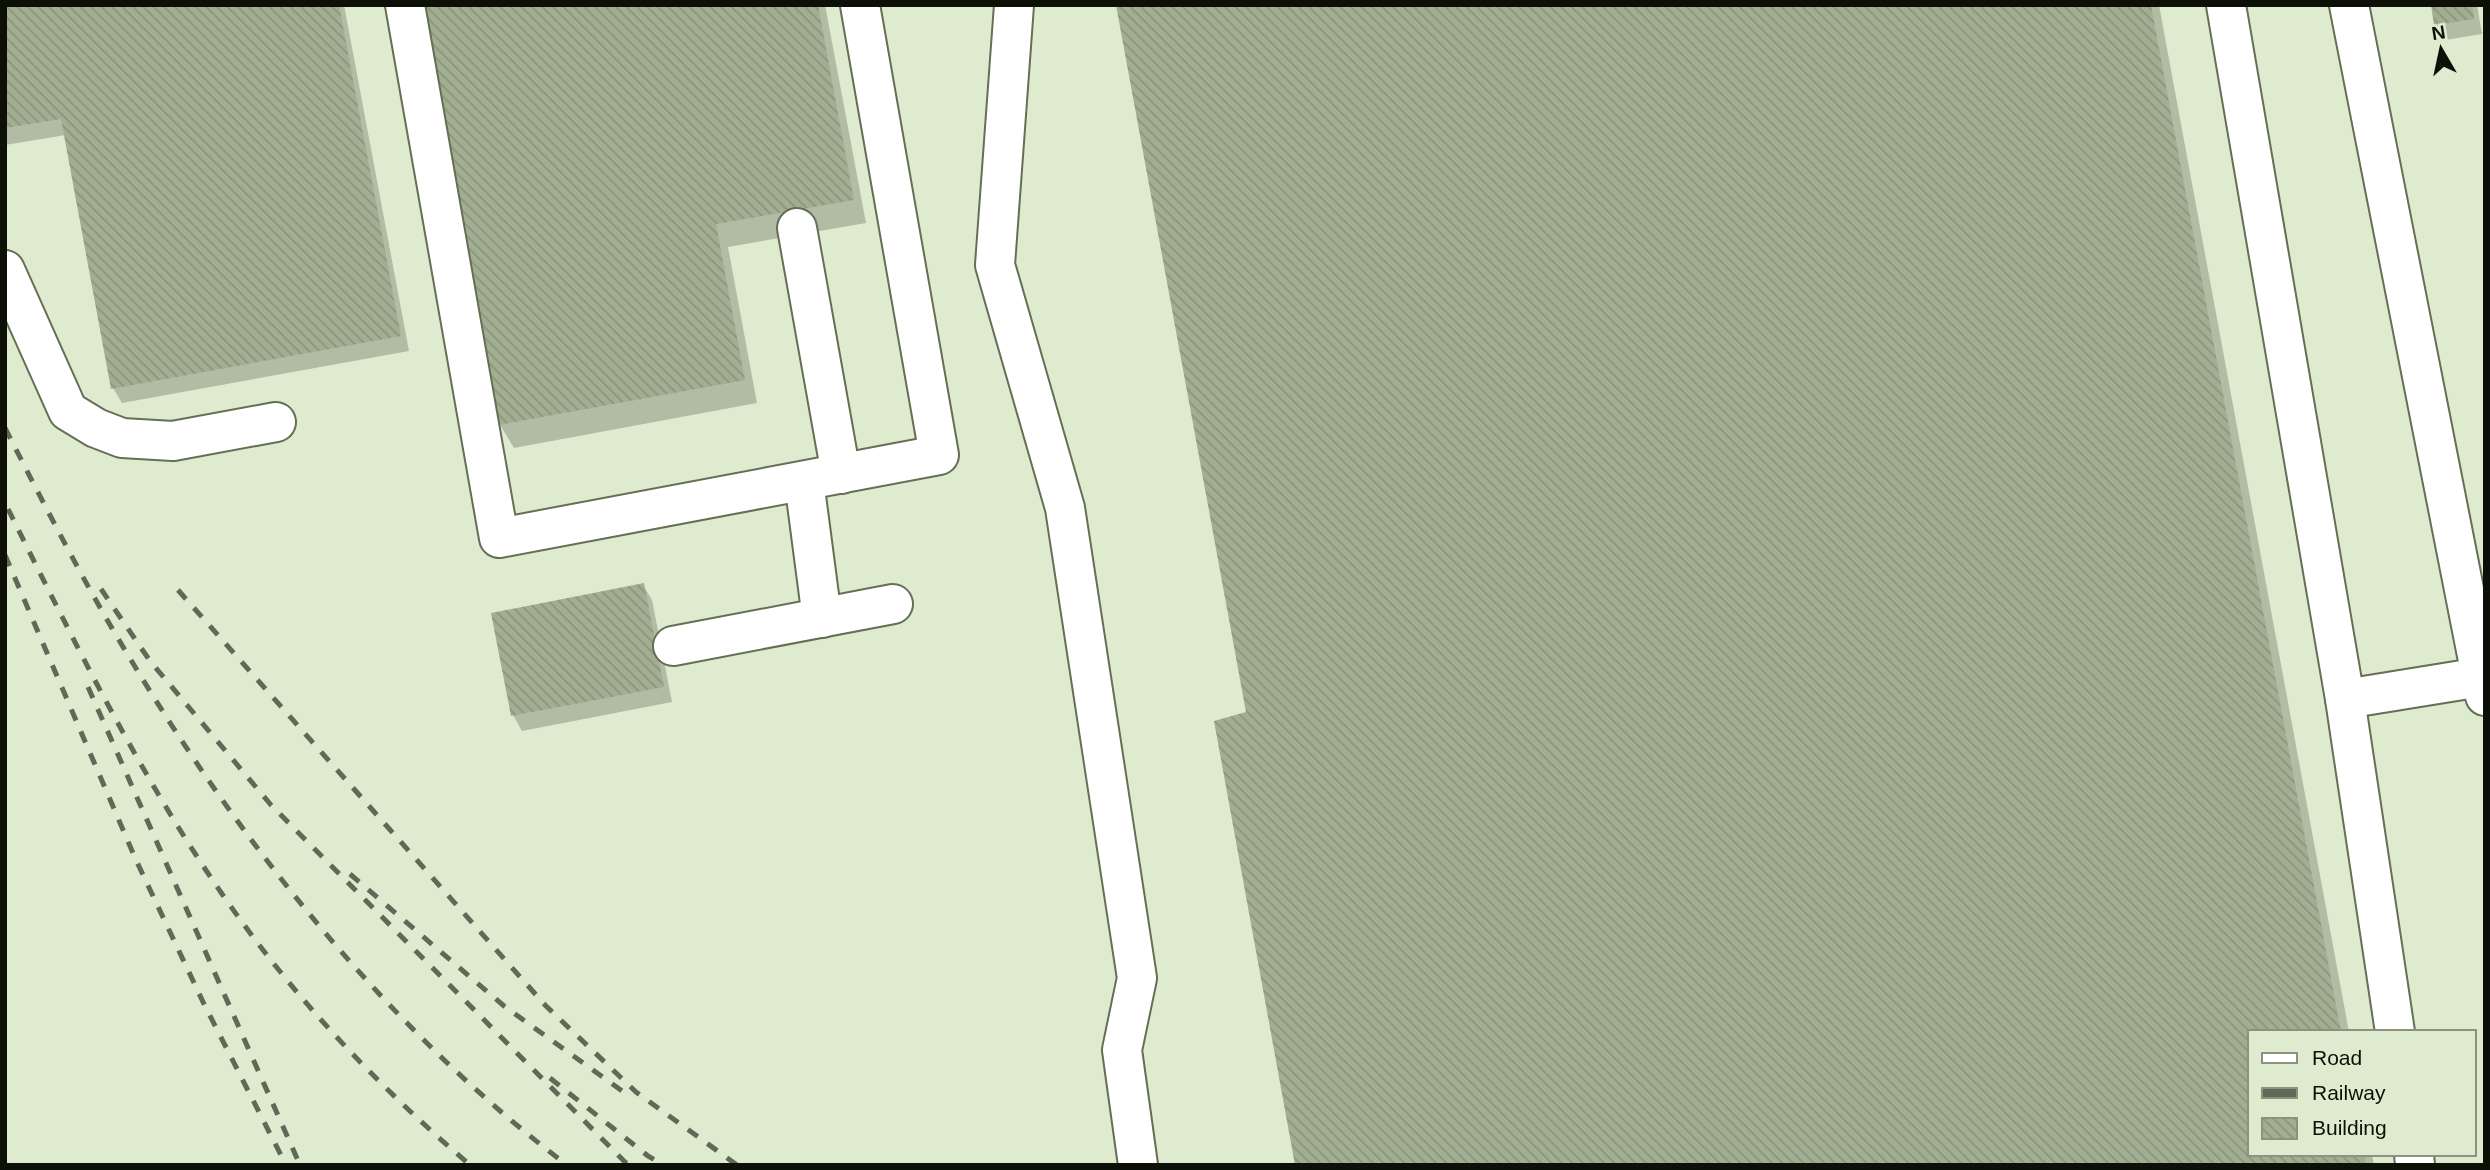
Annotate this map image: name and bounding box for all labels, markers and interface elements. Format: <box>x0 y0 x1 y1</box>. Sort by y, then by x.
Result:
north arrow <box>2406 14 2476 84</box>
text: N <box>2430 21 2447 44</box>
legend <box>2248 1030 2476 1156</box>
text: Road <box>2312 1046 2362 1069</box>
text: Railway <box>2312 1081 2386 1104</box>
text: Building <box>2312 1116 2387 1139</box>

